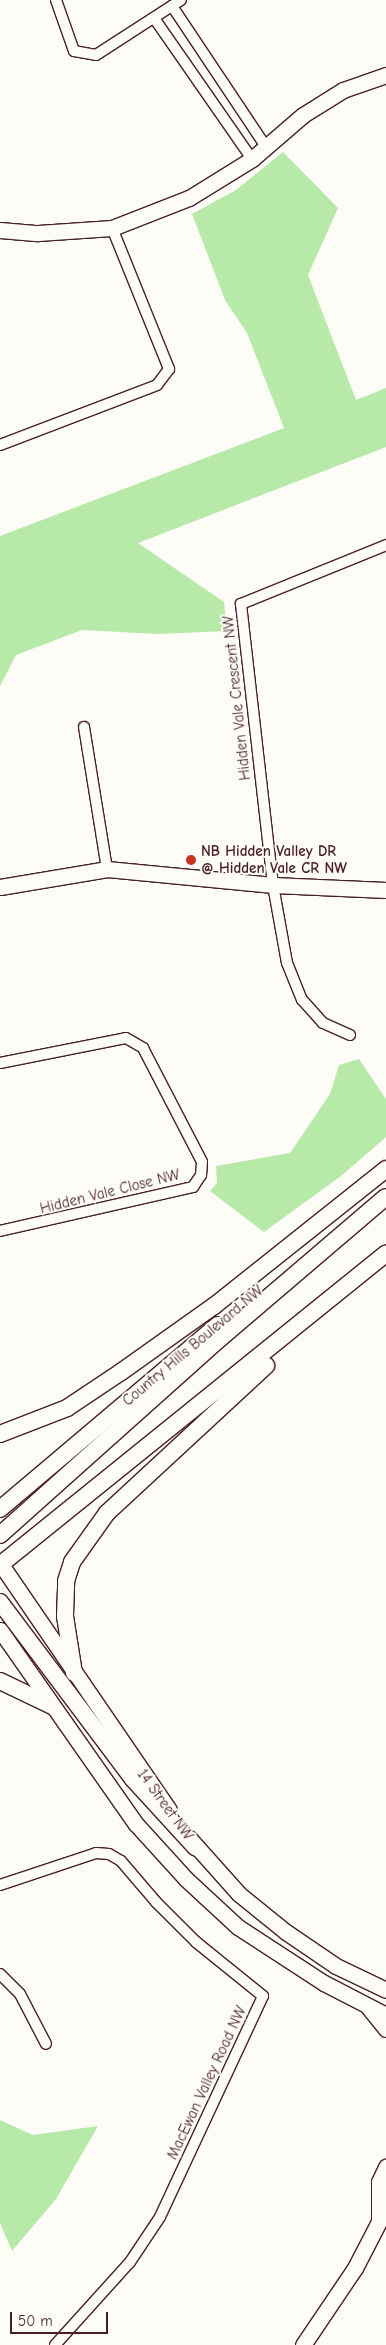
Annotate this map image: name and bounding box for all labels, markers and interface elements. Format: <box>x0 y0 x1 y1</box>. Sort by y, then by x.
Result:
street label: Hidden Vale Crescent NW <box>219 615 255 781</box>
place label: NB Hidden Valley DR @ Hidden Vale CR NW <box>201 842 347 877</box>
marker: NB Hidden Valley DR @ Hidden Vale CR NW <box>185 854 197 866</box>
street label: Hidden Vale Close NW <box>38 1166 182 1218</box>
street label: Country Hills Boulevard NW <box>119 1282 267 1410</box>
street label: 14 Street NW <box>133 1766 197 1844</box>
street label: MacEwan Valley Road NW <box>163 2003 251 2163</box>
scale bar <box>12 2302 110 2334</box>
text: 50 m <box>18 2312 53 2330</box>

